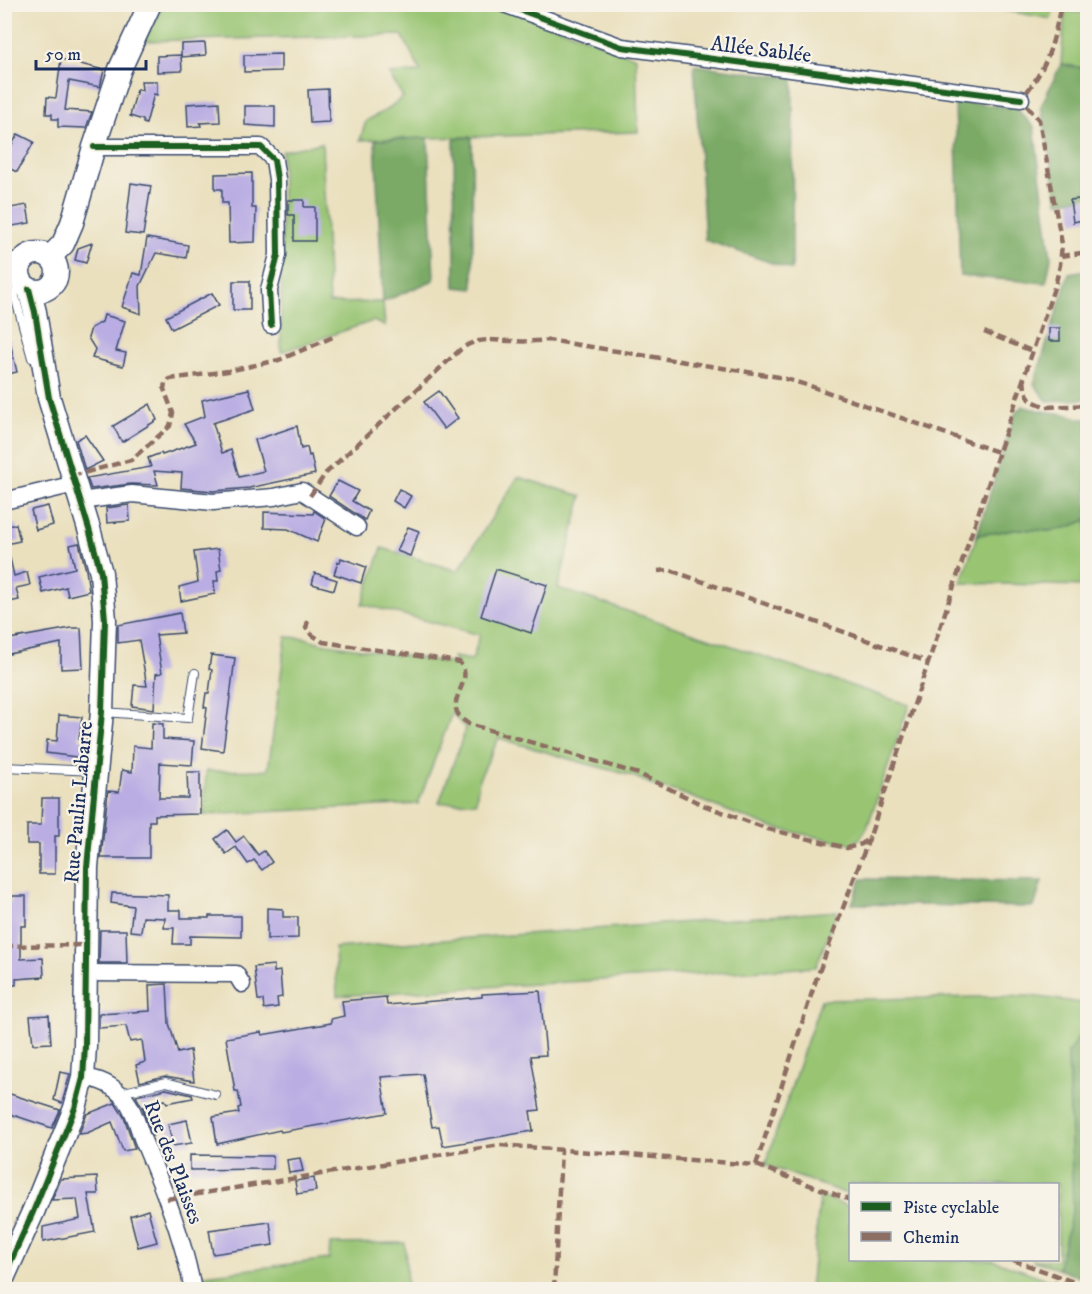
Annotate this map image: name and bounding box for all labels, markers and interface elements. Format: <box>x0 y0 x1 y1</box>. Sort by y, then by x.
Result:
street label: Allée Sablée <box>709 31 813 69</box>
scale bar <box>36 33 146 71</box>
text: 50 m <box>45 44 81 66</box>
street label: Rue Paulin Labarre <box>59 720 99 884</box>
street label: Rue des Plaisses <box>138 1097 209 1228</box>
legend <box>849 1183 1059 1261</box>
text: Piste cyclable <box>903 1197 999 1219</box>
text: Chemin <box>903 1227 960 1249</box>

